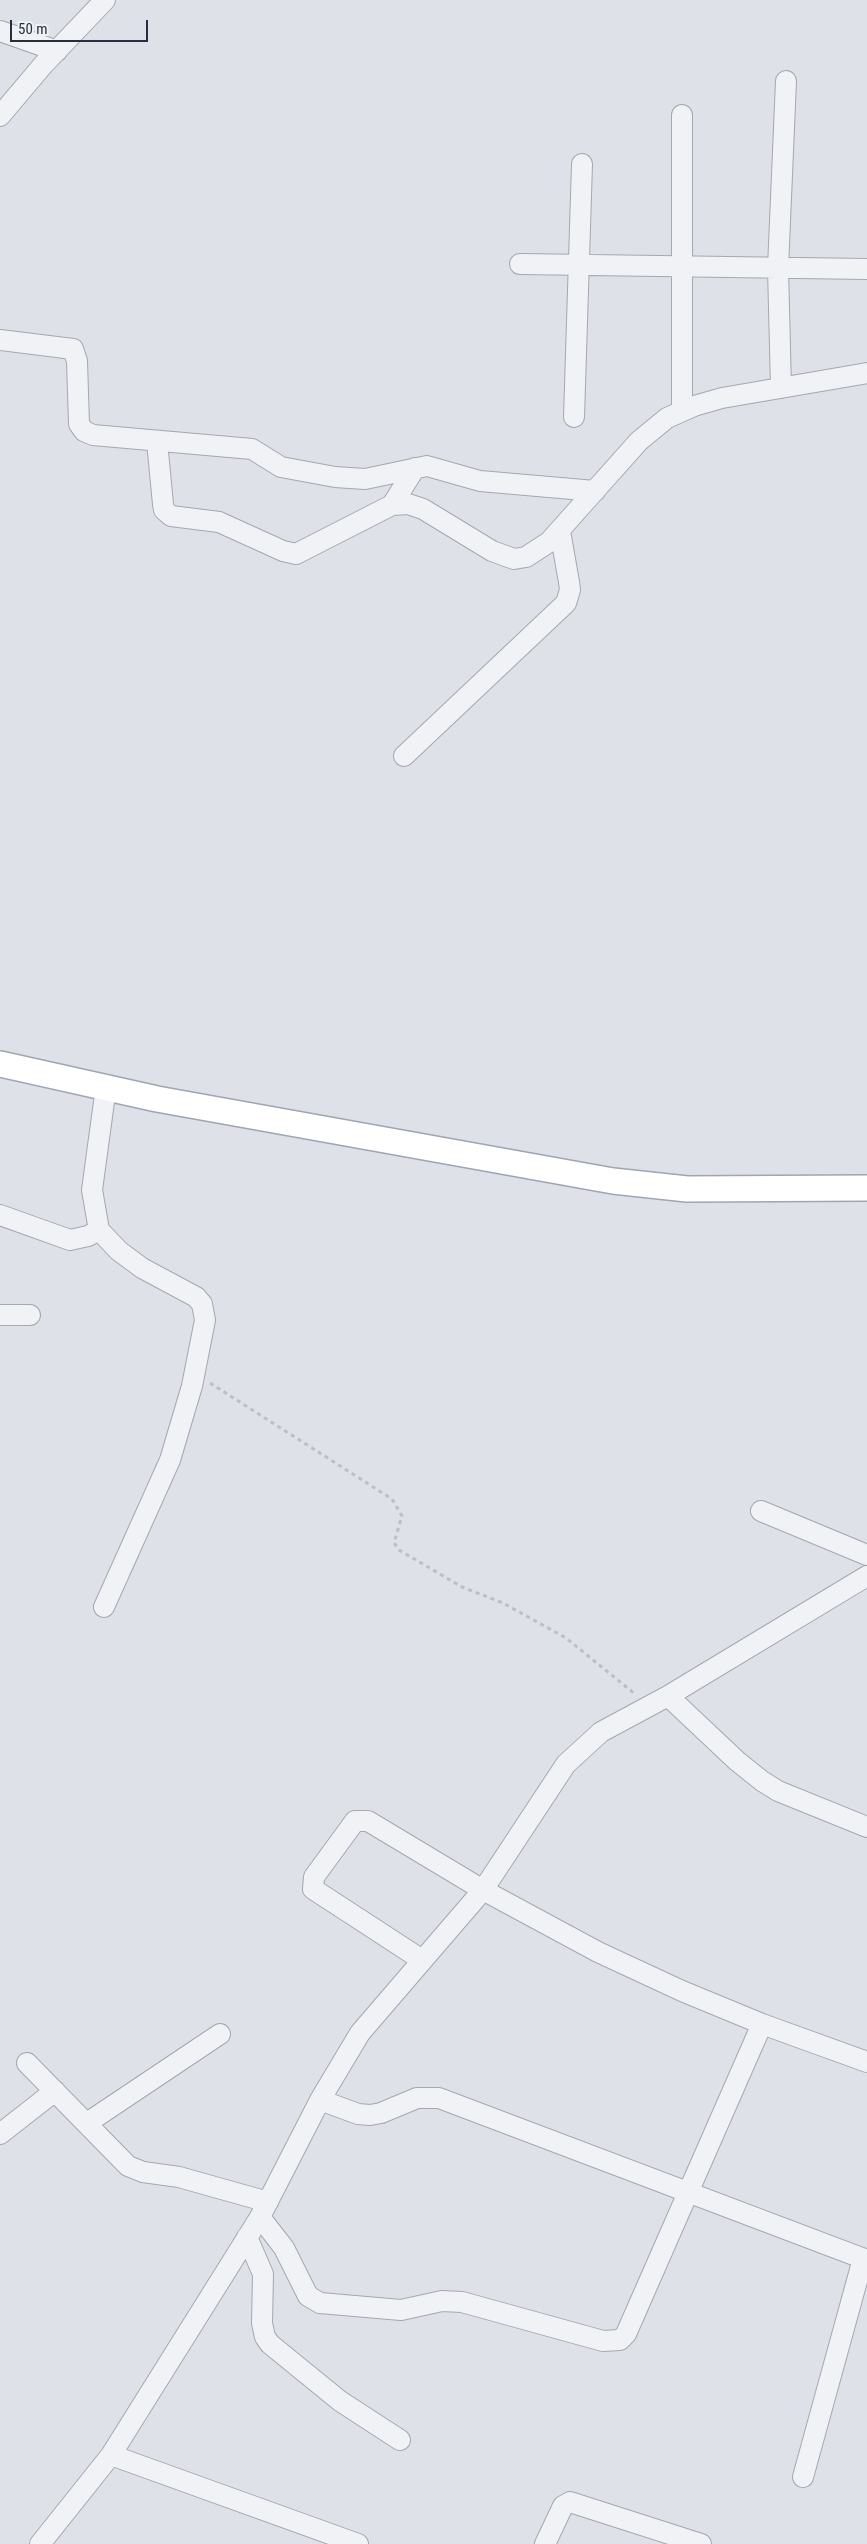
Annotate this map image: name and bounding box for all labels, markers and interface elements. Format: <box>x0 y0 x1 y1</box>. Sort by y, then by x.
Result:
scale bar <box>12 10 150 42</box>
text: 50 m <box>18 20 48 38</box>

